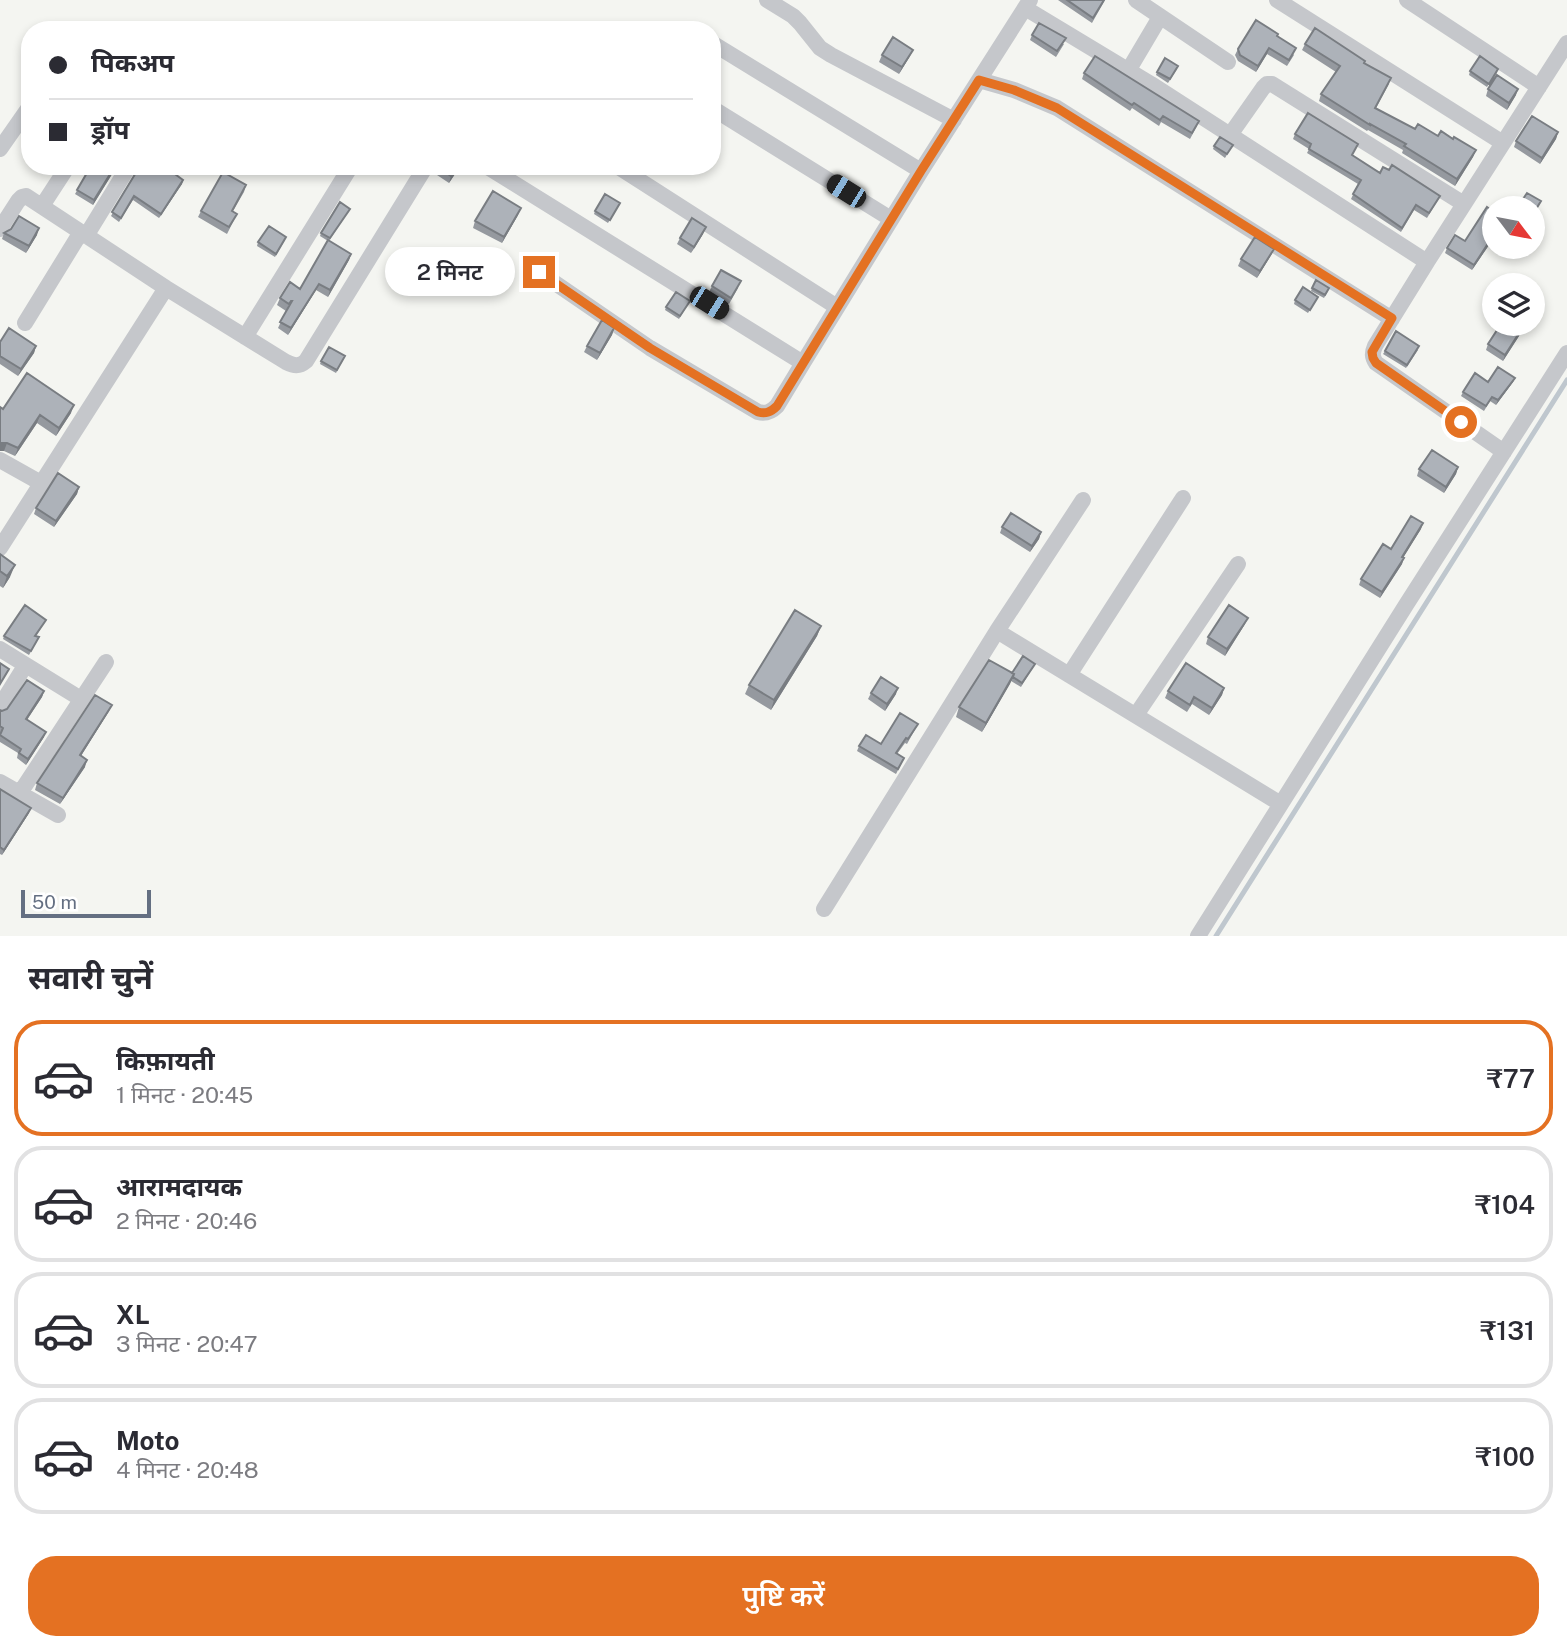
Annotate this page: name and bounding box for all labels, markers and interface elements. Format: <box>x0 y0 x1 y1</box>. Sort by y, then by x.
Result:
text: पिकअप <box>91 47 174 78</box>
text: ड्रॉप <box>91 114 129 145</box>
car <box>823 171 870 211</box>
north arrow <box>1482 196 1545 259</box>
map controls <box>1482 196 1545 336</box>
callout: 2 मिनट <box>385 247 514 296</box>
route end <box>523 256 555 288</box>
text: 2 मिनट <box>417 258 483 285</box>
button: layers <box>1482 273 1545 336</box>
car <box>686 283 733 323</box>
route start <box>1445 406 1477 438</box>
scale bar <box>21 887 150 919</box>
text: 50 m <box>32 891 77 913</box>
text: सवारी चुनें <box>28 959 153 996</box>
text: किफ़ायती <box>116 1045 215 1076</box>
icon: car <box>32 1047 95 1110</box>
text: ₹77 <box>1487 1063 1535 1094</box>
text: 1 मिनट · 20:45 <box>116 1081 253 1108</box>
text: आरामदायक <box>116 1171 242 1202</box>
icon: car <box>32 1173 95 1236</box>
text: ₹104 <box>1475 1189 1535 1220</box>
text: 2 मिनट · 20:46 <box>116 1207 257 1234</box>
icon: car <box>32 1299 95 1362</box>
text: XL <box>116 1299 150 1330</box>
text: ₹131 <box>1480 1315 1535 1346</box>
text: 3 मिनट · 20:47 <box>116 1330 258 1357</box>
icon: car <box>32 1425 95 1488</box>
text: Moto <box>116 1425 179 1456</box>
text: ₹100 <box>1475 1441 1535 1472</box>
text: 4 मिनट · 20:48 <box>116 1456 259 1483</box>
button: पुष्टि करें <box>28 1556 1539 1636</box>

